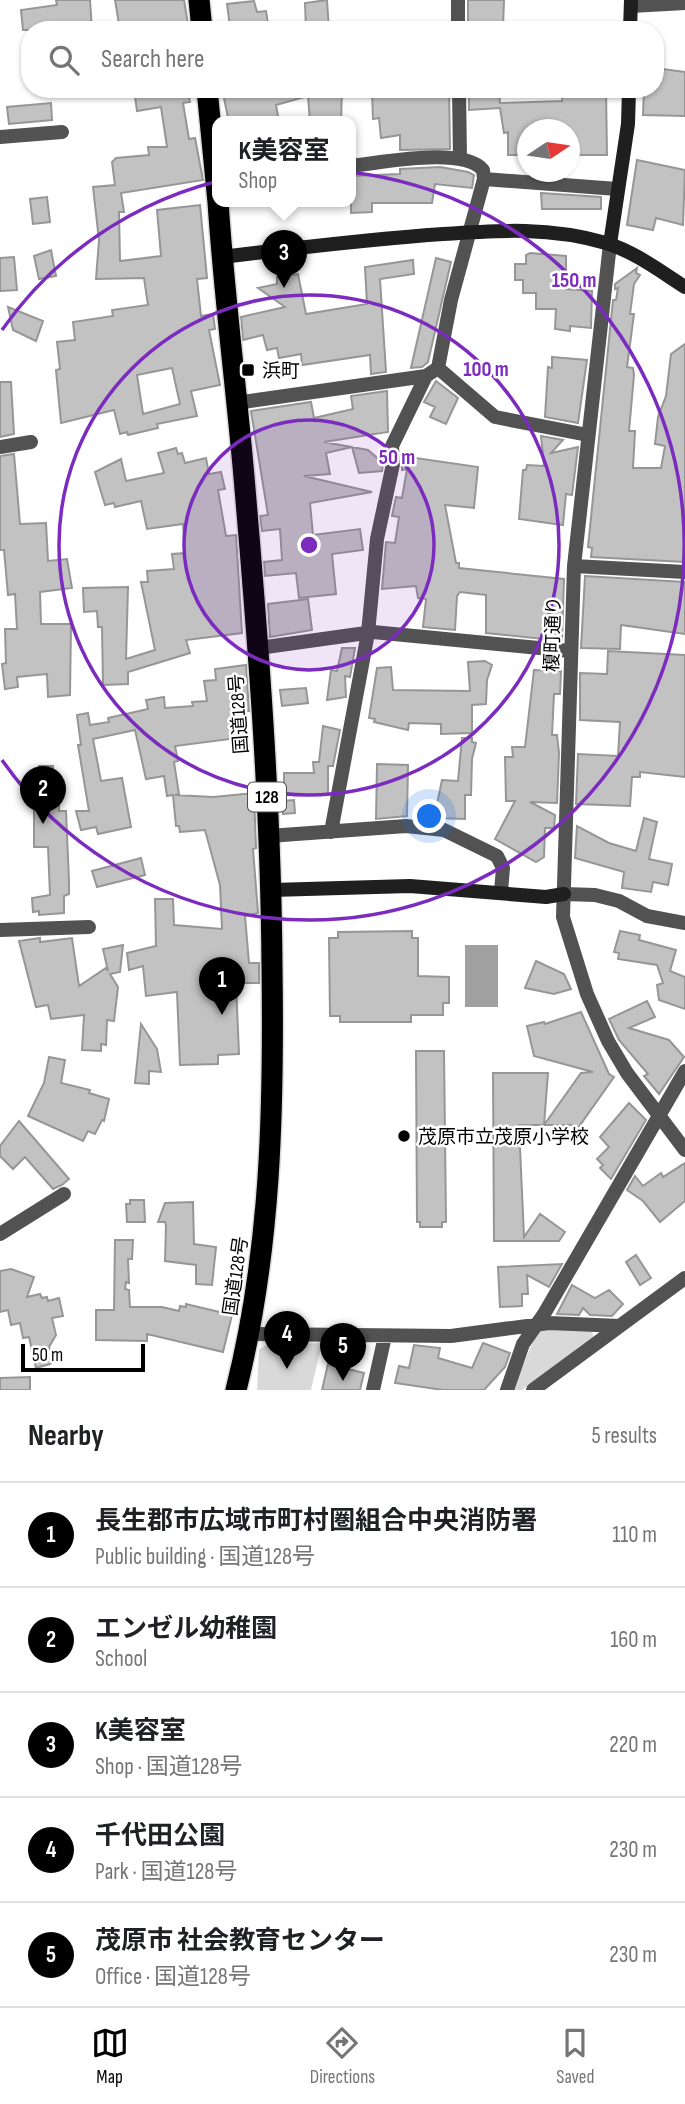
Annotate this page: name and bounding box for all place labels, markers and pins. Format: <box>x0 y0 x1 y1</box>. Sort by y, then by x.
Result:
pin: 3 <box>261 230 307 288</box>
place label: 浜町 <box>262 360 300 383</box>
marker: 浜町 <box>240 362 256 378</box>
centre of rings <box>297 533 321 557</box>
pin: 2 <box>20 766 66 824</box>
pin: 1 <box>199 957 245 1015</box>
place label: 茂原市立茂原小学校 <box>418 1126 589 1149</box>
marker: 茂原市立茂原小学校 <box>396 1128 412 1144</box>
pin: 4 <box>264 1311 310 1369</box>
pin: 5 <box>320 1323 366 1381</box>

